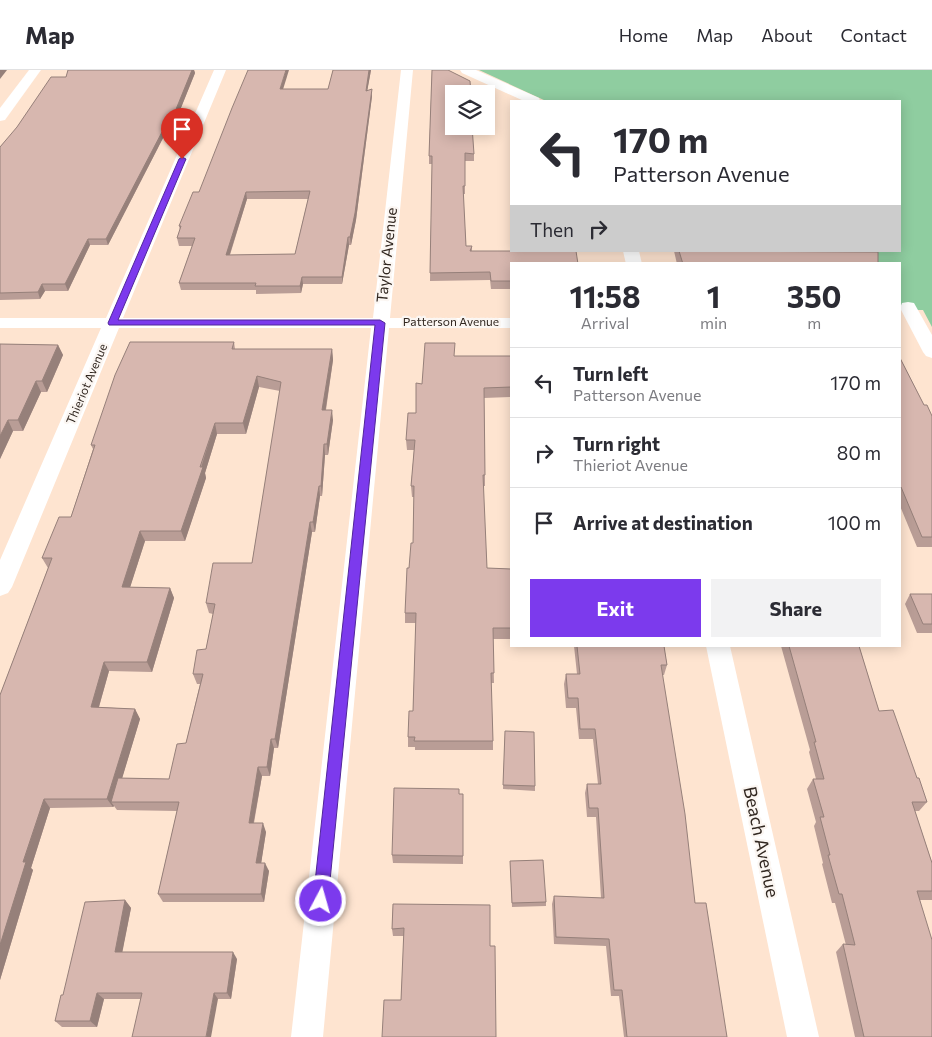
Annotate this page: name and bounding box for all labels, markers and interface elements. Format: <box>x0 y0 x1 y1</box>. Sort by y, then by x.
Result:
text: Map <box>25 20 75 49</box>
text: Home <box>619 24 668 46</box>
text: Map <box>696 24 733 46</box>
text: About <box>761 24 813 46</box>
text: Contact <box>841 24 907 46</box>
map controls <box>445 85 495 135</box>
button: layers <box>445 85 495 135</box>
pin <box>161 108 203 159</box>
icon: arrive <box>168 115 196 143</box>
text: 170 m <box>613 117 708 160</box>
icon: left <box>530 120 595 185</box>
text: Patterson Avenue <box>613 160 790 187</box>
street label: Taylor Avenue <box>372 206 400 303</box>
icon: right <box>584 215 612 243</box>
text: Then <box>530 218 574 241</box>
text: 11:58 <box>569 277 641 314</box>
text: 1 <box>707 277 720 314</box>
text: 350 <box>787 277 842 314</box>
text: Arrival <box>581 313 629 332</box>
text: min <box>700 313 727 332</box>
text: m <box>807 313 821 332</box>
street label: Patterson Avenue <box>403 314 499 328</box>
street label: Thieriot Avenue <box>63 341 109 426</box>
text: Turn left <box>573 362 648 385</box>
icon: left <box>530 369 558 397</box>
text: 170 m <box>830 371 881 394</box>
text: Patterson Avenue <box>573 385 701 404</box>
text: Turn right <box>573 432 660 455</box>
icon: right <box>530 439 558 467</box>
text: 80 m <box>837 441 881 464</box>
text: Thieriot Avenue <box>573 455 688 474</box>
icon: arrive <box>530 509 558 537</box>
text: Arrive at destination <box>573 511 753 534</box>
text: 100 m <box>828 511 881 534</box>
button: Exit <box>530 579 701 637</box>
button: Share <box>711 579 881 637</box>
street label: Beach Avenue <box>739 784 785 899</box>
position arrow <box>294 874 346 926</box>

